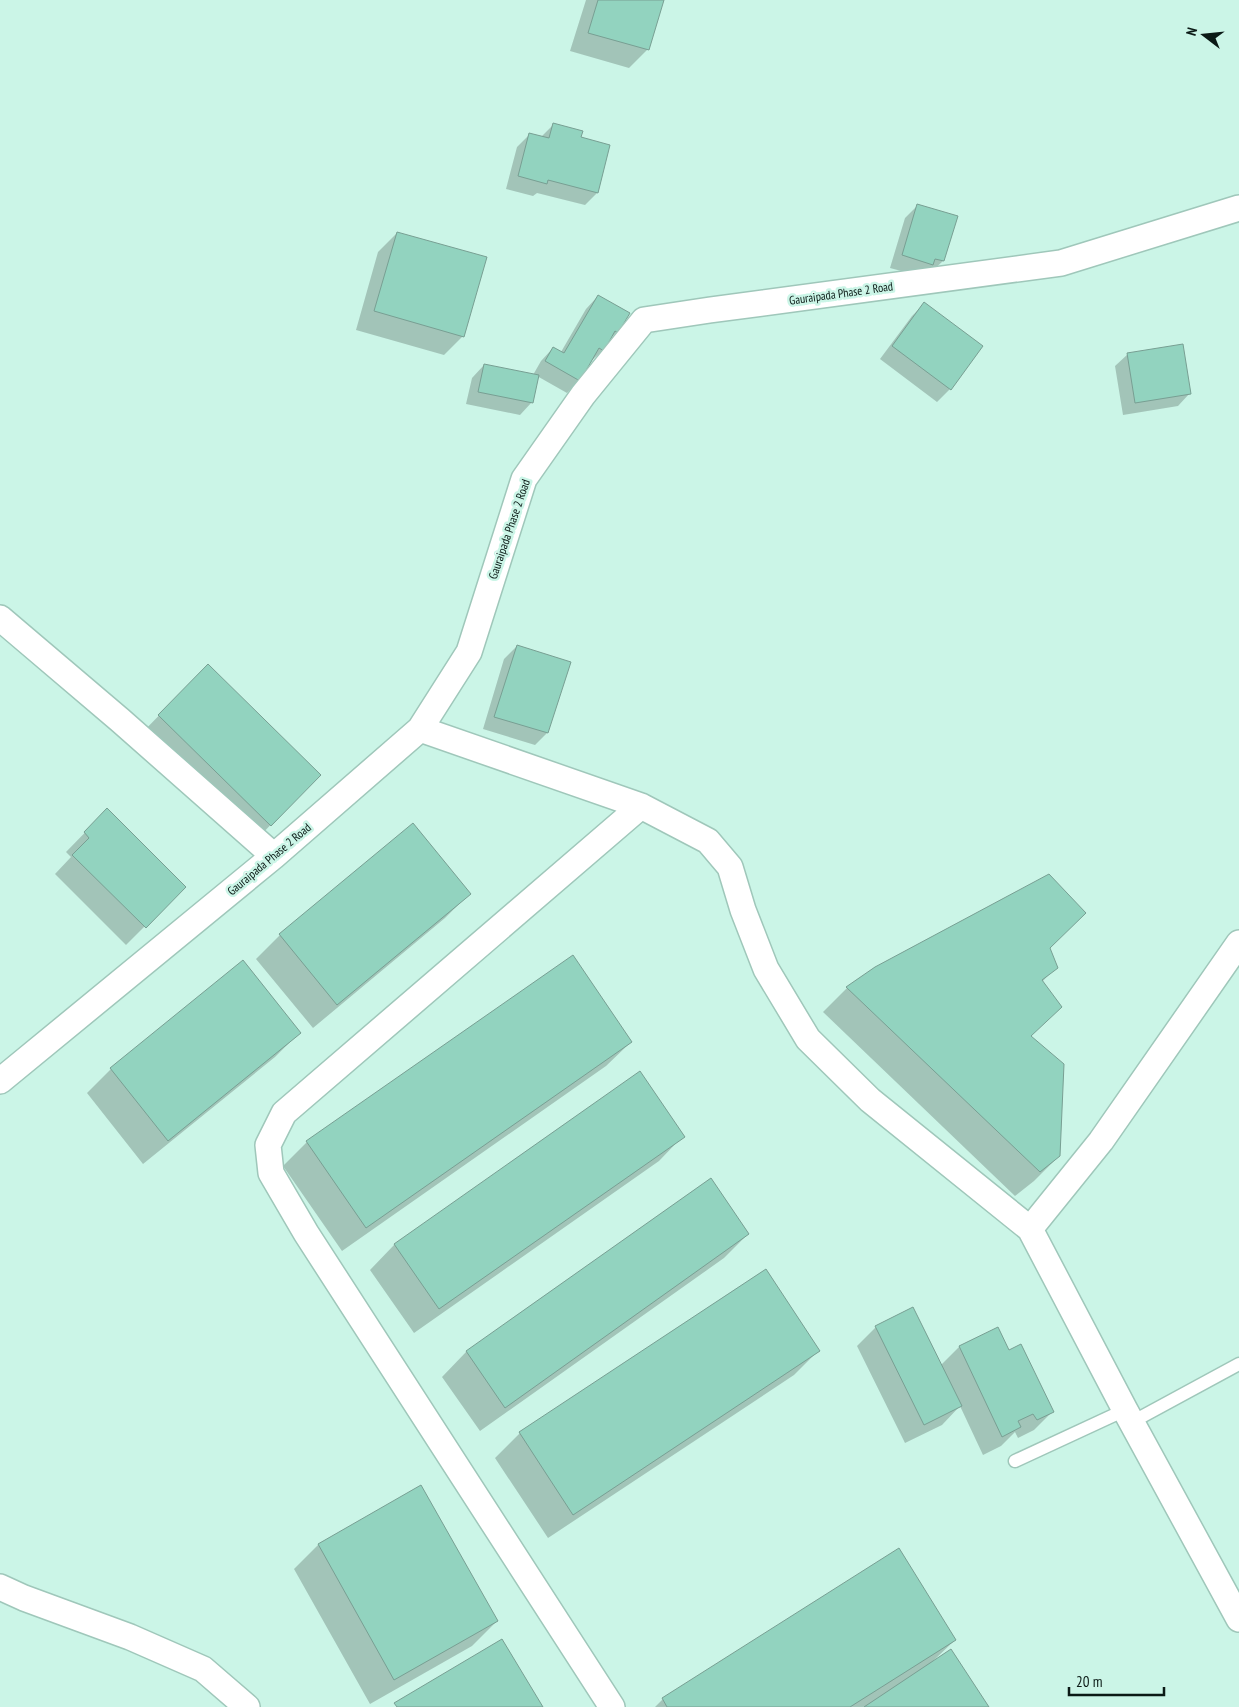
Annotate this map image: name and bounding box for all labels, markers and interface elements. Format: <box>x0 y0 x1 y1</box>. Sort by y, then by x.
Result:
north arrow <box>1179 10 1229 60</box>
text: N <box>1182 25 1201 38</box>
street label: Gauraipada Phase 2 Road <box>788 278 894 308</box>
street label: Gauraipada Phase 2 Road <box>485 477 533 581</box>
street label: Gauraipada Phase 2 Road <box>224 820 314 898</box>
scale bar <box>1069 1664 1164 1696</box>
text: 20 m <box>1076 1672 1102 1691</box>

